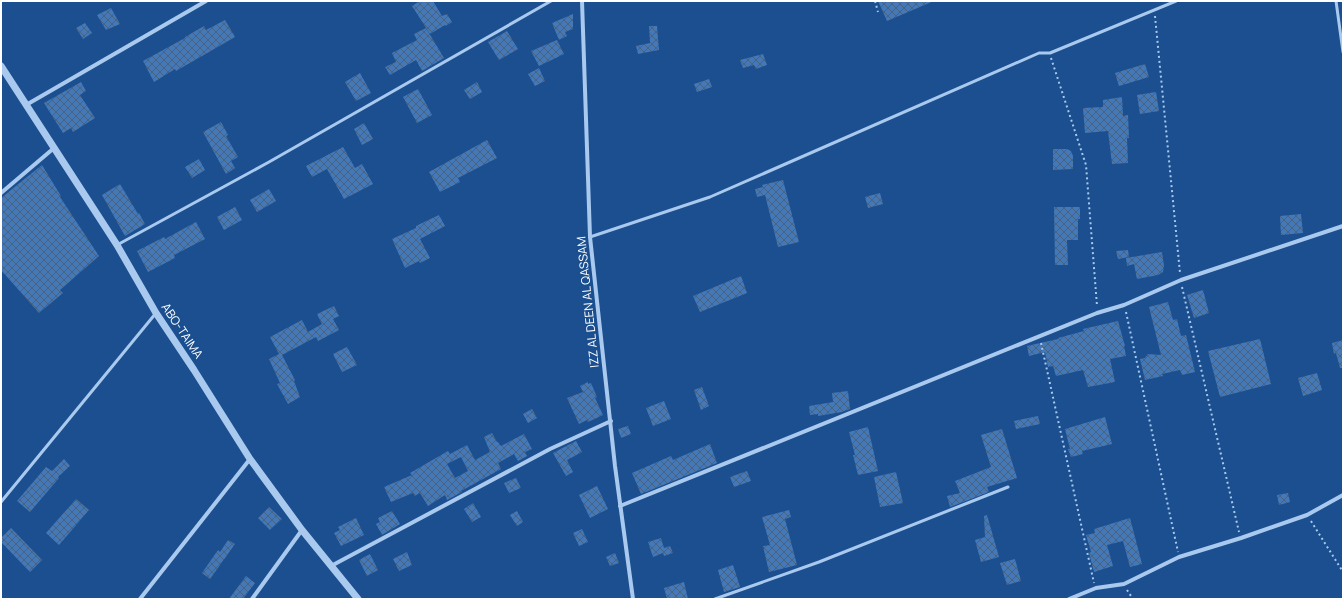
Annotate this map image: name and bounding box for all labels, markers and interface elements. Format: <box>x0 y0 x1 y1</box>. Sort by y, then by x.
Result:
street label: IZZ AL DEEN AL QASSAM <box>572 236 603 368</box>
street label: ABO-TAIMA <box>158 300 207 362</box>

